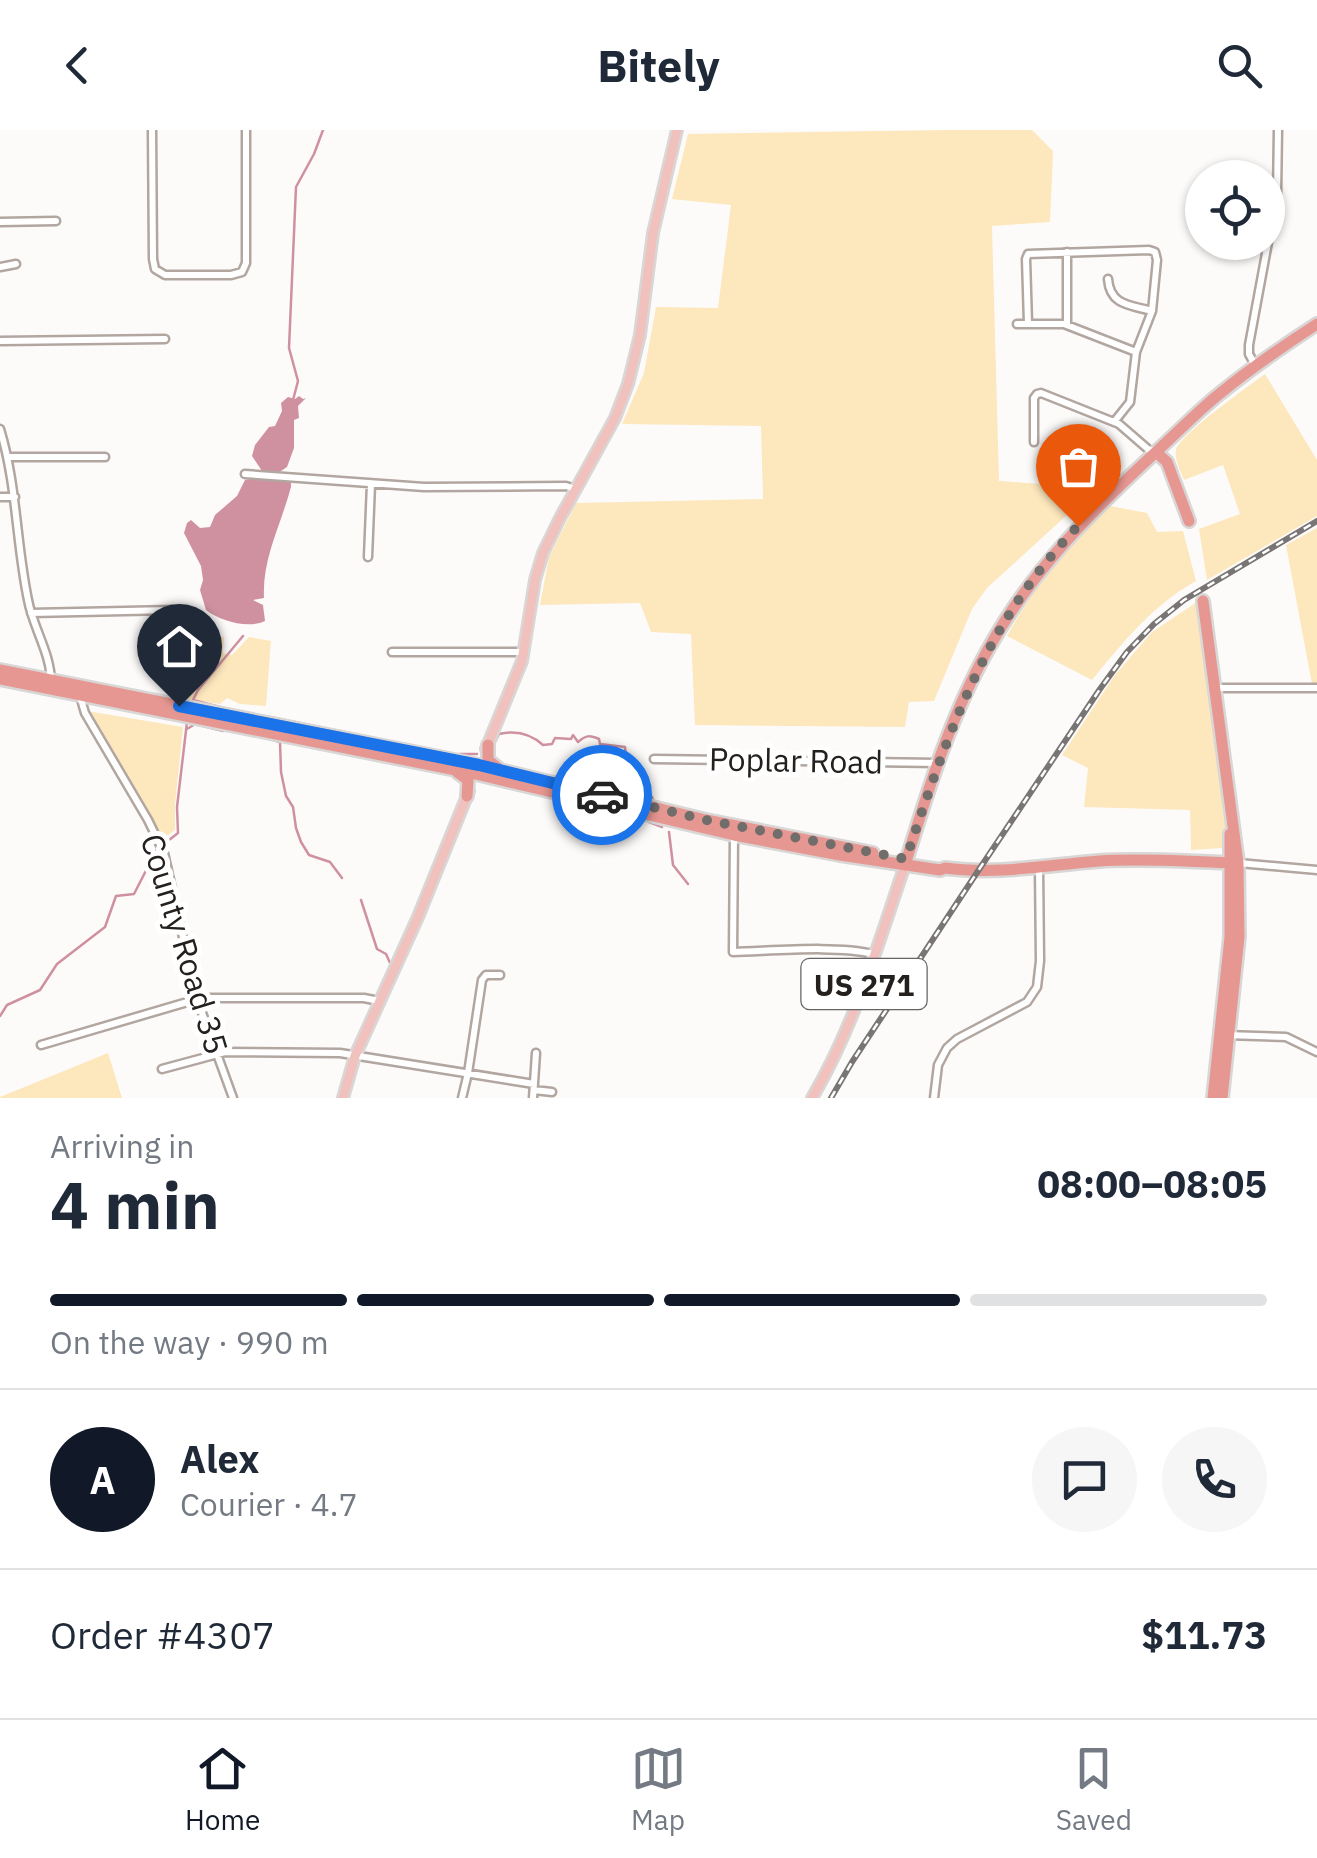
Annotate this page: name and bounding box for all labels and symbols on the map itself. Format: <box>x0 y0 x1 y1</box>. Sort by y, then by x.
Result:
pin <box>1036 424 1121 527</box>
pin <box>137 604 222 707</box>
street label: Poplar Road <box>709 737 883 783</box>
courier <box>552 745 652 845</box>
street label: County Road 35 <box>132 829 238 1059</box>
road number: US 271 <box>802 959 926 1009</box>

